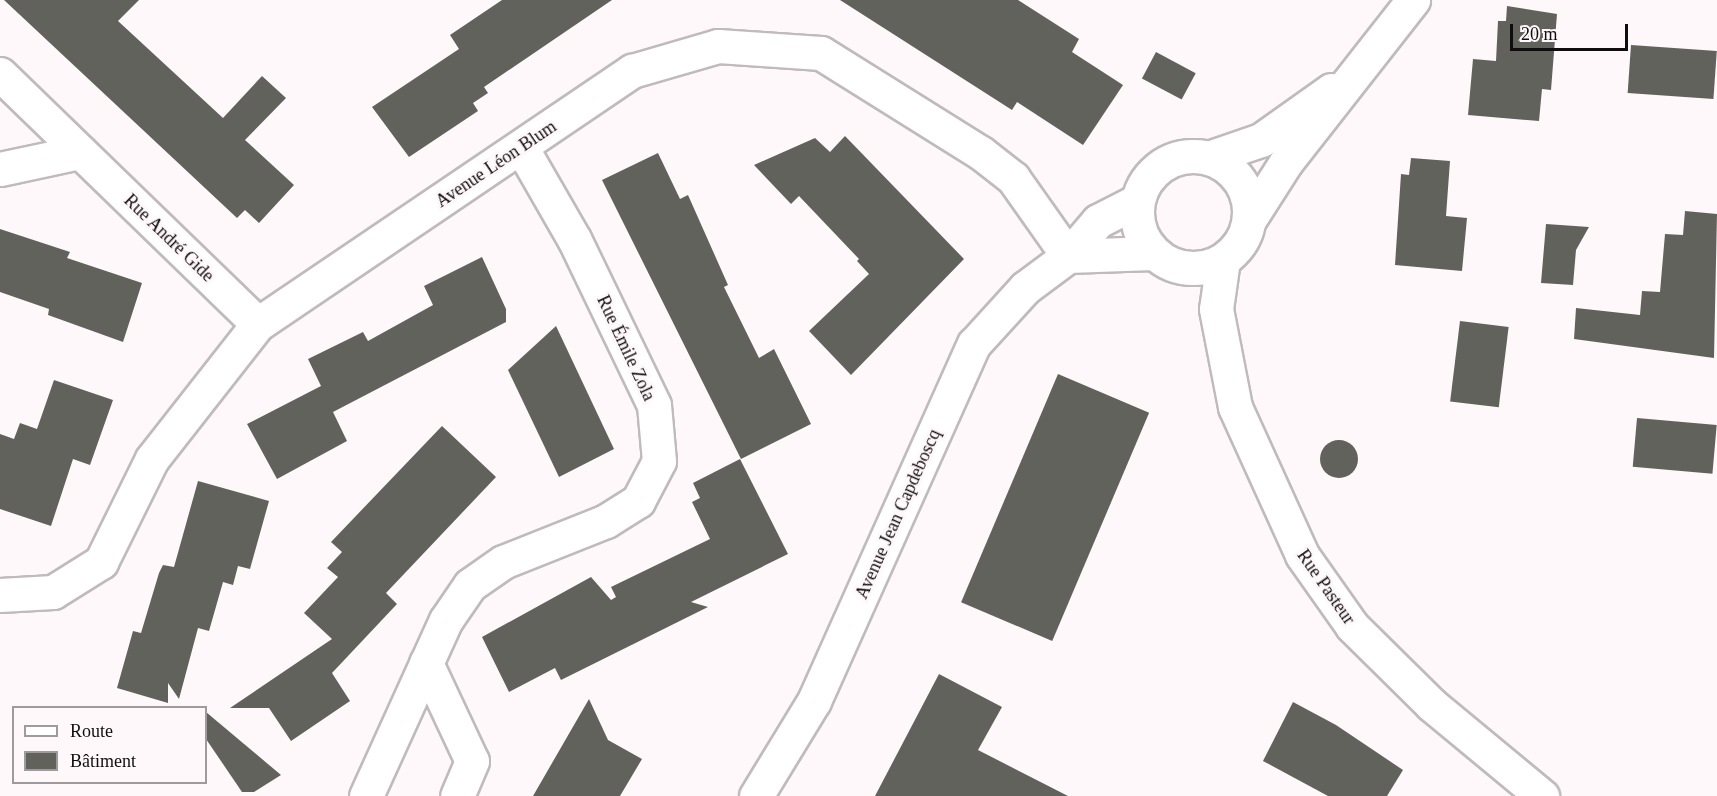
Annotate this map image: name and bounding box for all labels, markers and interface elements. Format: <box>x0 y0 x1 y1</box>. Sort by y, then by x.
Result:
scale bar <box>1513 12 1632 50</box>
text: 20 m <box>1521 24 1558 44</box>
street label: Avenue Léon Blum <box>432 116 560 212</box>
street label: Rue André Gide <box>119 189 219 287</box>
street label: Rue Émile Zola <box>592 292 660 404</box>
street label: Avenue Jean Capdeboscq <box>851 426 945 602</box>
street label: Rue Pasteur <box>1292 545 1360 629</box>
legend <box>12 706 207 784</box>
text: Route <box>70 721 113 741</box>
text: Bâtiment <box>70 751 136 771</box>

